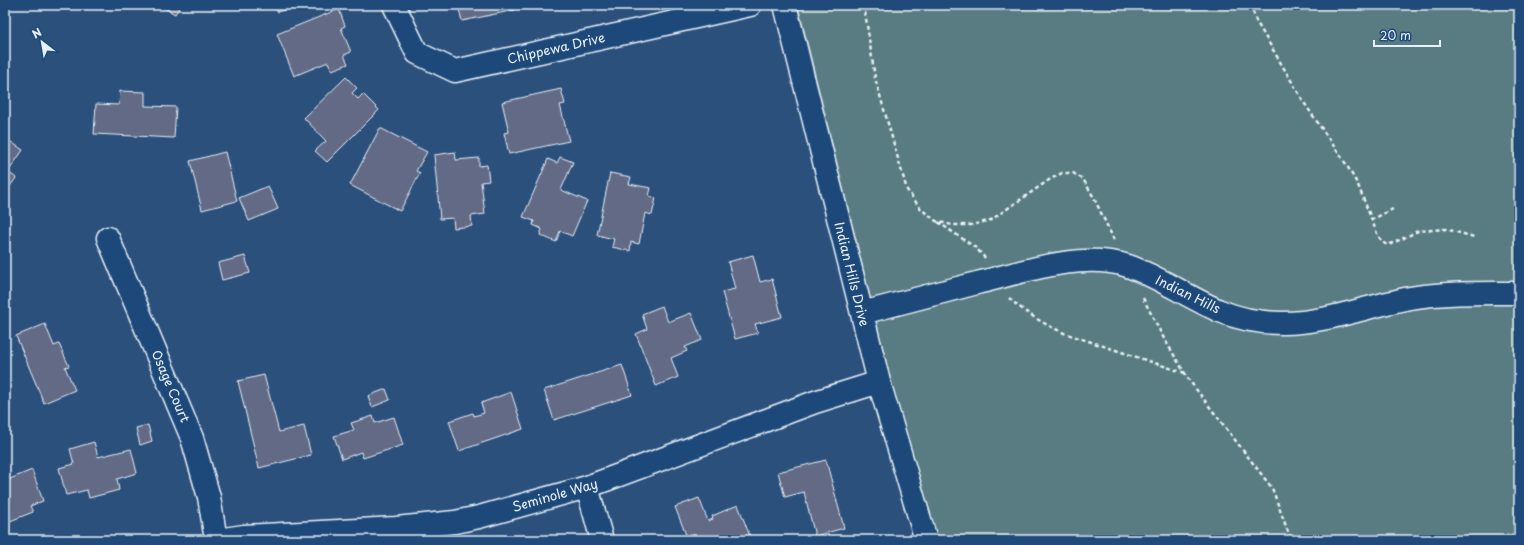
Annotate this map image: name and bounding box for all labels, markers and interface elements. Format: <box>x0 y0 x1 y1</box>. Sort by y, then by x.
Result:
north arrow <box>22 22 62 62</box>
scale bar <box>1374 22 1440 48</box>
text: N <box>28 23 45 43</box>
text: 20 m <box>1380 26 1411 44</box>
street label: Chippewa Drive <box>505 27 607 68</box>
street label: Indian Hills Drive <box>830 220 875 328</box>
street label: Indian Hills <box>1153 270 1224 317</box>
street label: Osage Court <box>148 347 195 425</box>
street label: Seminole Way <box>510 473 600 516</box>

